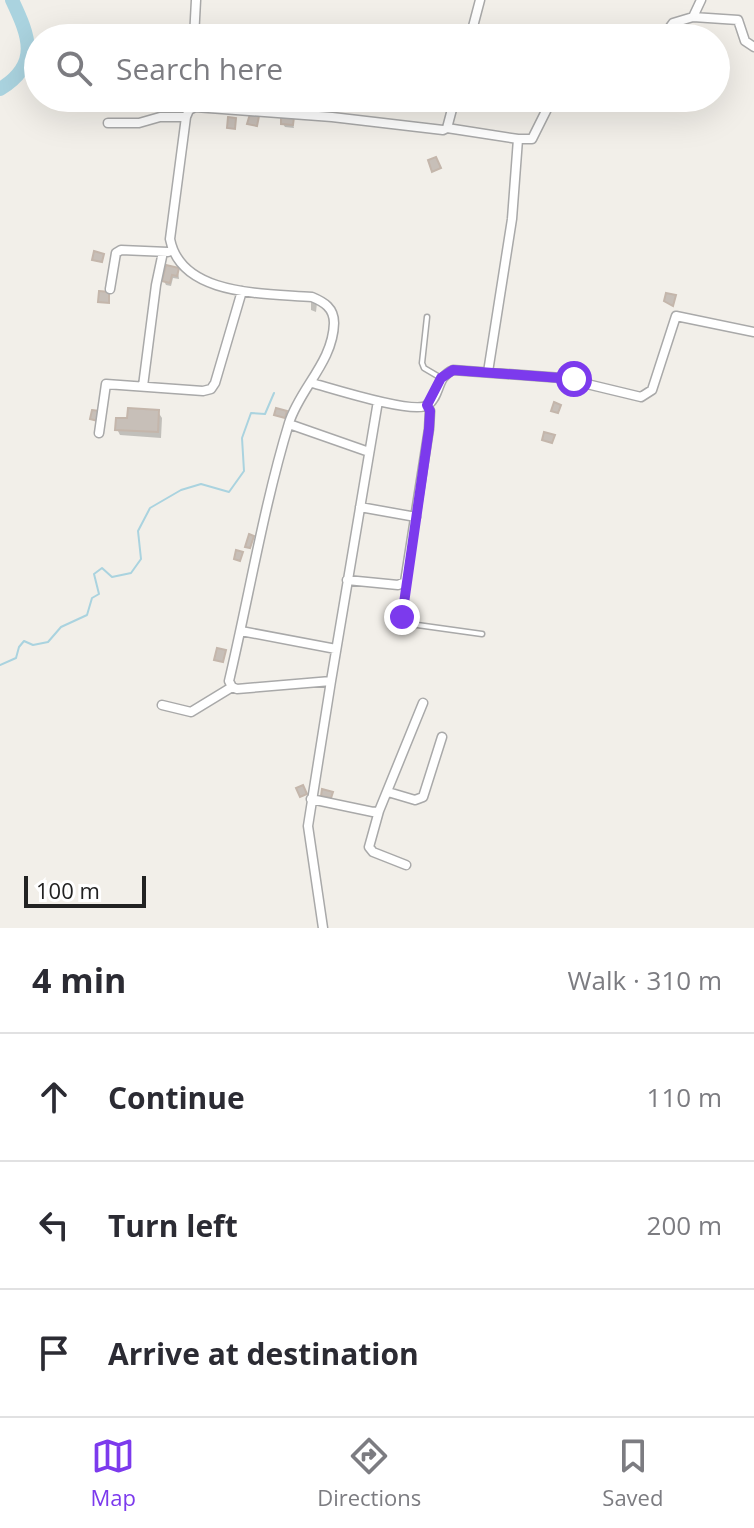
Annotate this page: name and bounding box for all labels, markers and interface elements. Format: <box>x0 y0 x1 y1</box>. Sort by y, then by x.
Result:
search box <box>24 24 730 112</box>
icon: search <box>52 46 96 90</box>
text: Search here <box>116 48 283 89</box>
route start <box>556 361 592 397</box>
route end <box>384 599 420 635</box>
scale bar <box>24 872 146 908</box>
text: 100 m <box>36 875 100 905</box>
text: 4 min <box>32 957 126 1003</box>
text: Walk · 310 m <box>568 962 722 998</box>
icon: ahead <box>32 1075 76 1119</box>
text: Continue <box>108 1077 245 1118</box>
text: 110 m <box>647 1079 722 1115</box>
icon: left <box>32 1203 76 1247</box>
text: Turn left <box>108 1205 238 1246</box>
text: 200 m <box>647 1207 722 1243</box>
icon: arrive <box>32 1331 76 1375</box>
text: Arrive at destination <box>108 1333 419 1374</box>
tab: Map <box>91 1434 136 1512</box>
tab: Directions <box>317 1434 421 1512</box>
tab: Saved <box>602 1434 663 1512</box>

